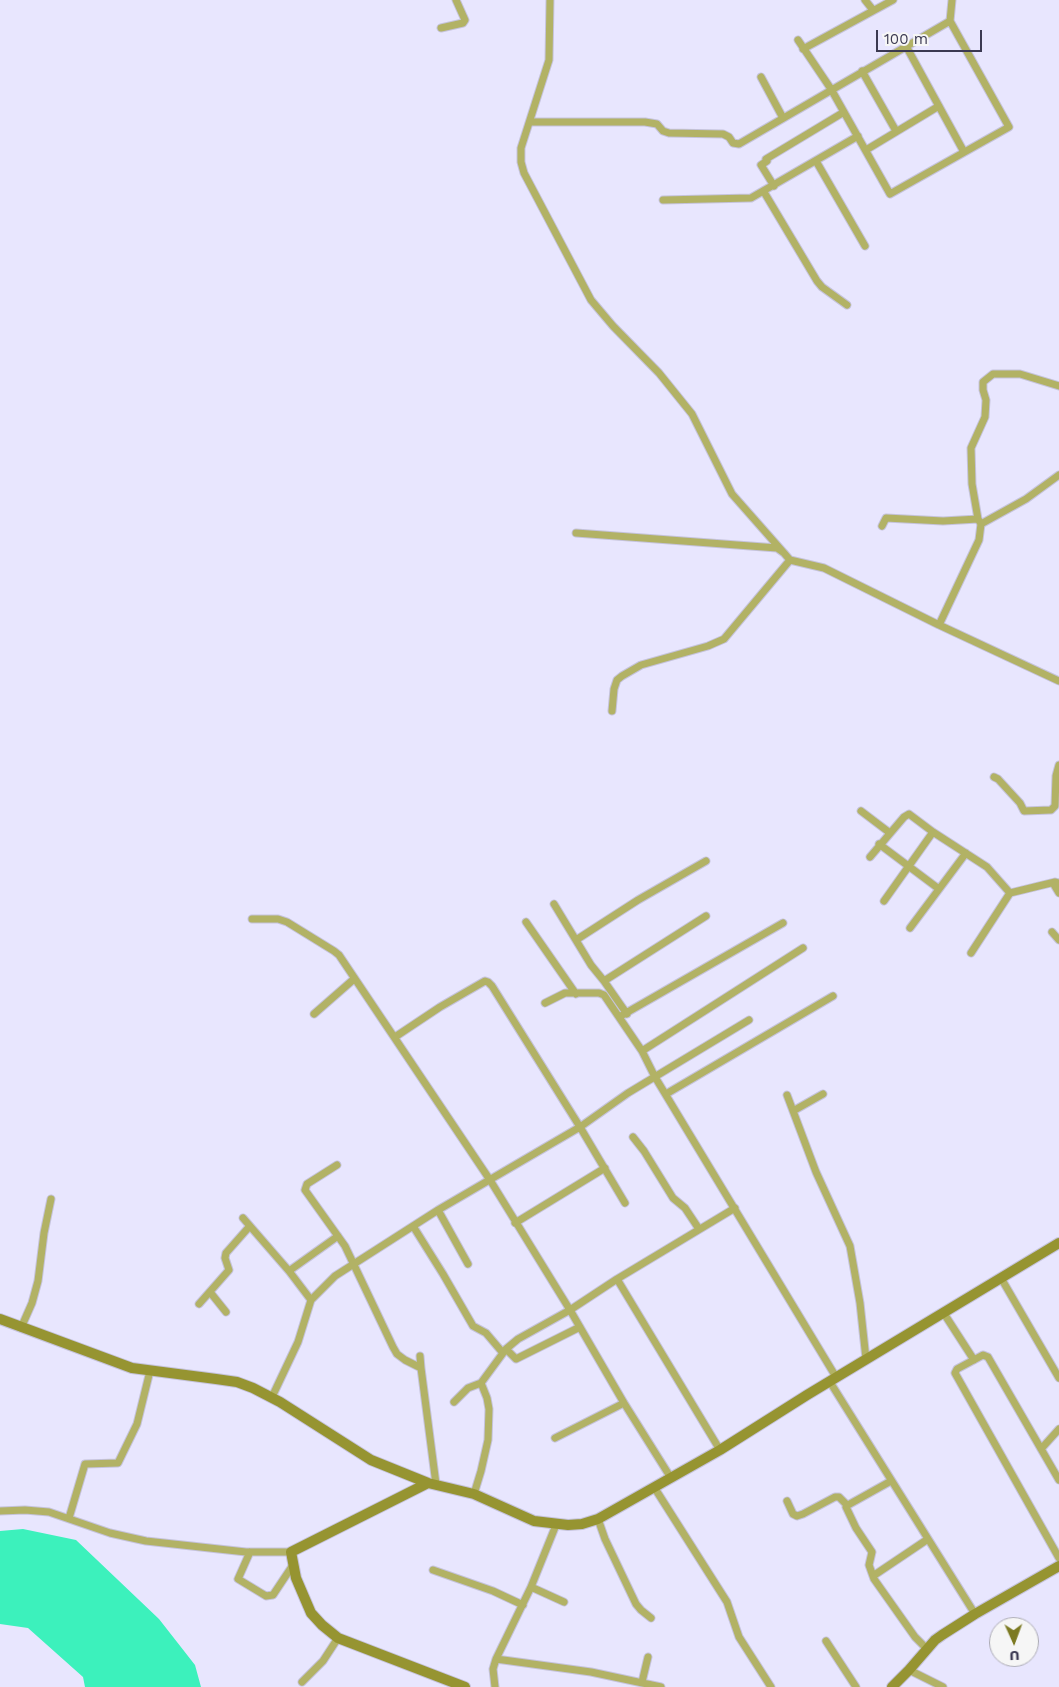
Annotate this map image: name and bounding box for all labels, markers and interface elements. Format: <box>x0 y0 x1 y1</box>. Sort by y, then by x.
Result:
scale bar <box>879 20 985 52</box>
text: 100 m <box>884 30 928 48</box>
north arrow <box>989 1617 1039 1667</box>
text: U <box>1009 1648 1020 1664</box>

